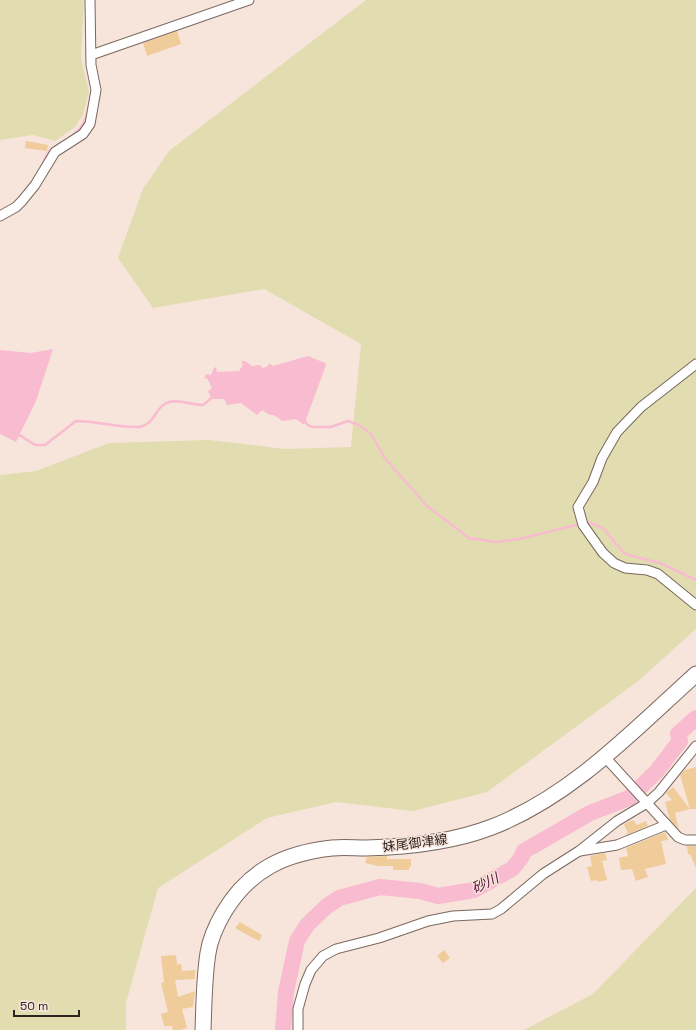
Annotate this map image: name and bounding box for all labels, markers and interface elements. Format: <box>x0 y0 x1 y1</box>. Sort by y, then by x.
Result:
street label: 妹尾御津線 <box>382 831 448 855</box>
water label: 砂川 <box>469 868 503 897</box>
scale bar <box>14 992 79 1018</box>
text: 50 m <box>20 998 48 1014</box>

